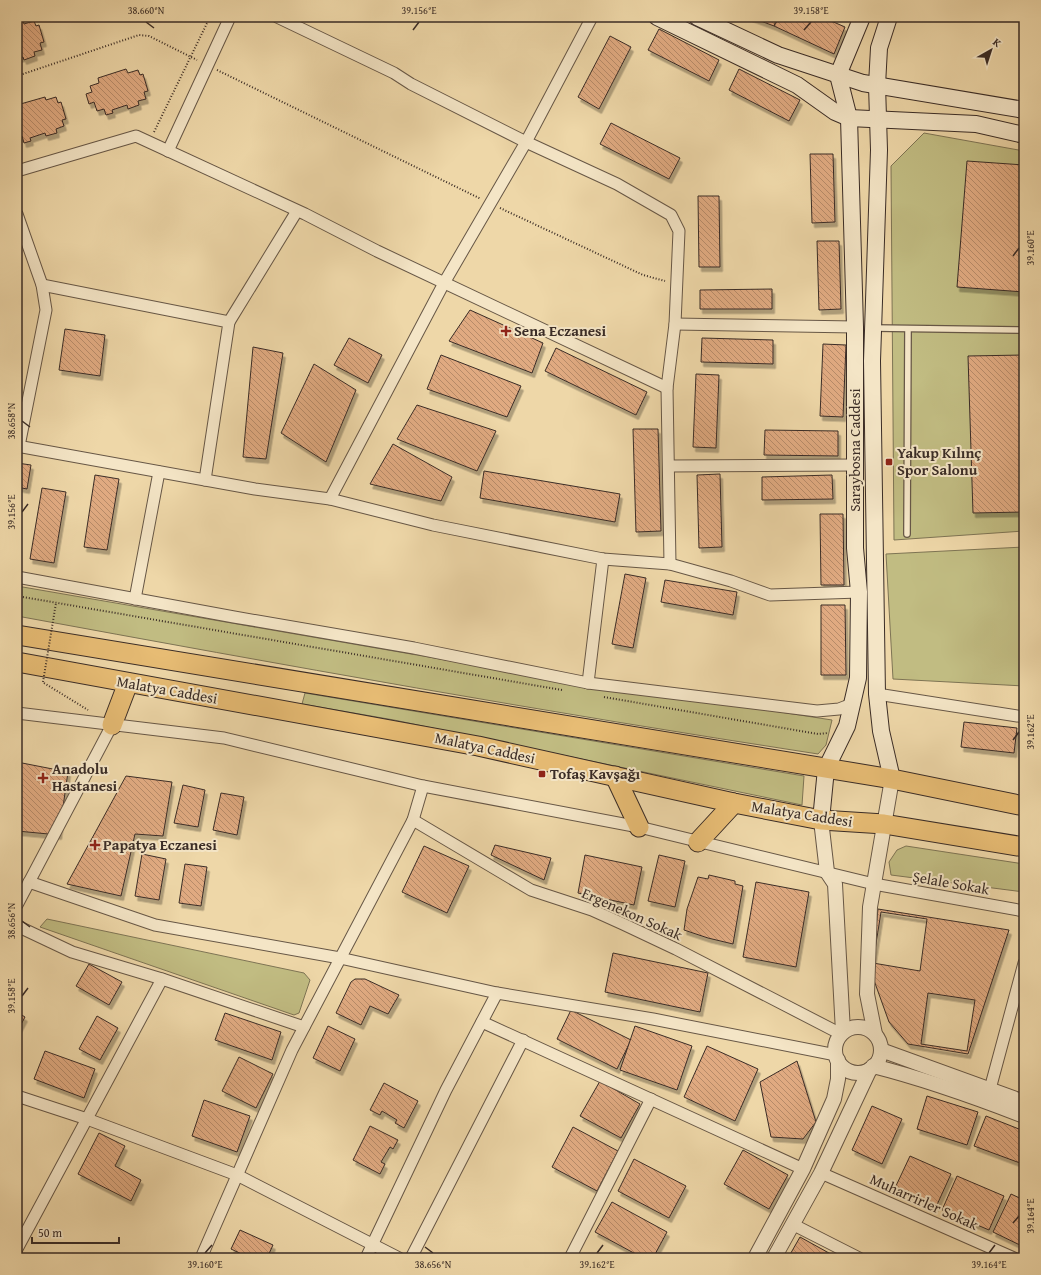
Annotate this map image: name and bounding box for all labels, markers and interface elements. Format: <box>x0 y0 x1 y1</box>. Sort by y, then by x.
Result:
text: 38.660°N <box>128 3 165 18</box>
text: 39.156°E <box>401 3 437 18</box>
text: 39.158°E <box>793 3 829 18</box>
north arrow <box>971 30 1011 70</box>
text: K <box>990 34 1005 51</box>
text: 39.160°E <box>1023 230 1038 266</box>
place label: Sena Eczanesi <box>514 320 607 341</box>
marker: Sena Eczanesi <box>501 326 511 336</box>
street label: Saraybosna Caddesi <box>844 388 865 512</box>
text: 38.658°N <box>4 402 19 439</box>
place label: Yakup Kılınç Spor Salonu <box>897 442 981 480</box>
marker: Yakup Kılınç Spor Salonu <box>884 457 894 467</box>
text: 39.156°E <box>4 494 19 530</box>
street label: Malatya Caddesi <box>115 670 219 709</box>
text: 39.162°E <box>1023 714 1038 750</box>
street label: Malatya Caddesi <box>433 727 537 768</box>
place label: Anadolu Hastanesi <box>52 758 118 796</box>
place label: Tofaş Kavşağı <box>550 763 641 784</box>
marker: Tofaş Kavşağı <box>537 769 547 779</box>
marker: Anadolu Hastanesi <box>37 772 49 784</box>
street label: Malatya Caddesi <box>750 795 854 832</box>
place label: Papatya Eczanesi <box>103 834 217 855</box>
marker: Papatya Eczanesi <box>90 840 100 850</box>
street label: Şelale Sokak <box>911 865 991 900</box>
street label: Ergenekon Sokak <box>579 882 686 945</box>
text: 38.656°N <box>4 902 19 939</box>
text: 39.158°E <box>4 978 19 1014</box>
street label: Muharrirler Sokak <box>867 1168 982 1235</box>
text: 39.164°E <box>1023 1198 1038 1234</box>
scale bar <box>32 1219 119 1245</box>
text: 50 m <box>38 1224 62 1241</box>
text: 39.160°E <box>187 1257 223 1272</box>
text: 38.656°N <box>415 1257 452 1272</box>
text: 39.162°E <box>579 1257 615 1272</box>
text: 39.164°E <box>971 1257 1007 1272</box>

